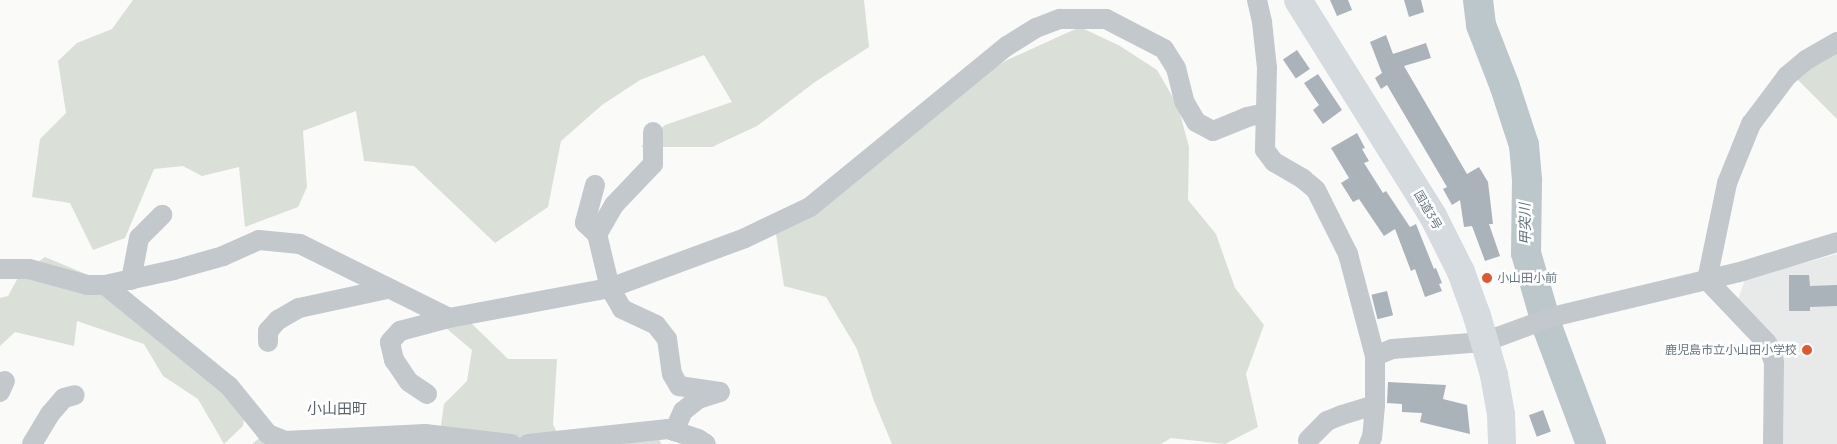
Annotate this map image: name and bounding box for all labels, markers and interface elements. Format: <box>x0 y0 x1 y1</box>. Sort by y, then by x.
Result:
street label: 国道3号 <box>1411 188 1445 232</box>
water label: 甲突川 <box>1516 203 1534 245</box>
place label: 小山田小前 <box>1497 271 1557 285</box>
marker: 小山田小前 <box>1481 272 1493 284</box>
place label: 鹿児島市立小山田小学校 <box>1665 343 1797 357</box>
marker: 鹿児島市立小山田小学校 <box>1801 344 1813 356</box>
district label: 小山田町 <box>307 400 367 418</box>

